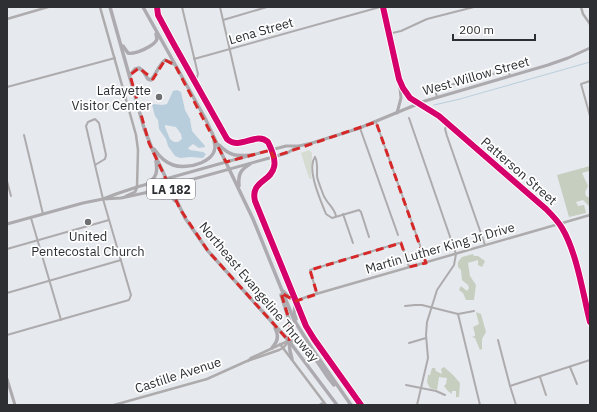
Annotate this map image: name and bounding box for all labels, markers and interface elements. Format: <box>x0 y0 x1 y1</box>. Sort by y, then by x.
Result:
street label: Lena Street <box>227 14 295 48</box>
scale bar <box>453 16 535 42</box>
text: 200 m <box>459 22 494 37</box>
street label: West Willow Street <box>421 53 531 99</box>
place label: Lafayette Visitor Center <box>72 82 151 114</box>
marker: Lafayette Visitor Center <box>154 92 164 102</box>
street label: Patterson Street <box>477 133 561 209</box>
road number: LA 182 <box>147 179 195 199</box>
marker: United Pentecostal Church <box>83 217 93 227</box>
street label: Northeast Evangeline Thruway <box>195 218 323 366</box>
street label: Martin Luther King Jr Drive <box>363 219 517 277</box>
place label: United Pentecostal Church <box>31 228 145 260</box>
street label: Castille Avenue <box>133 353 223 397</box>

